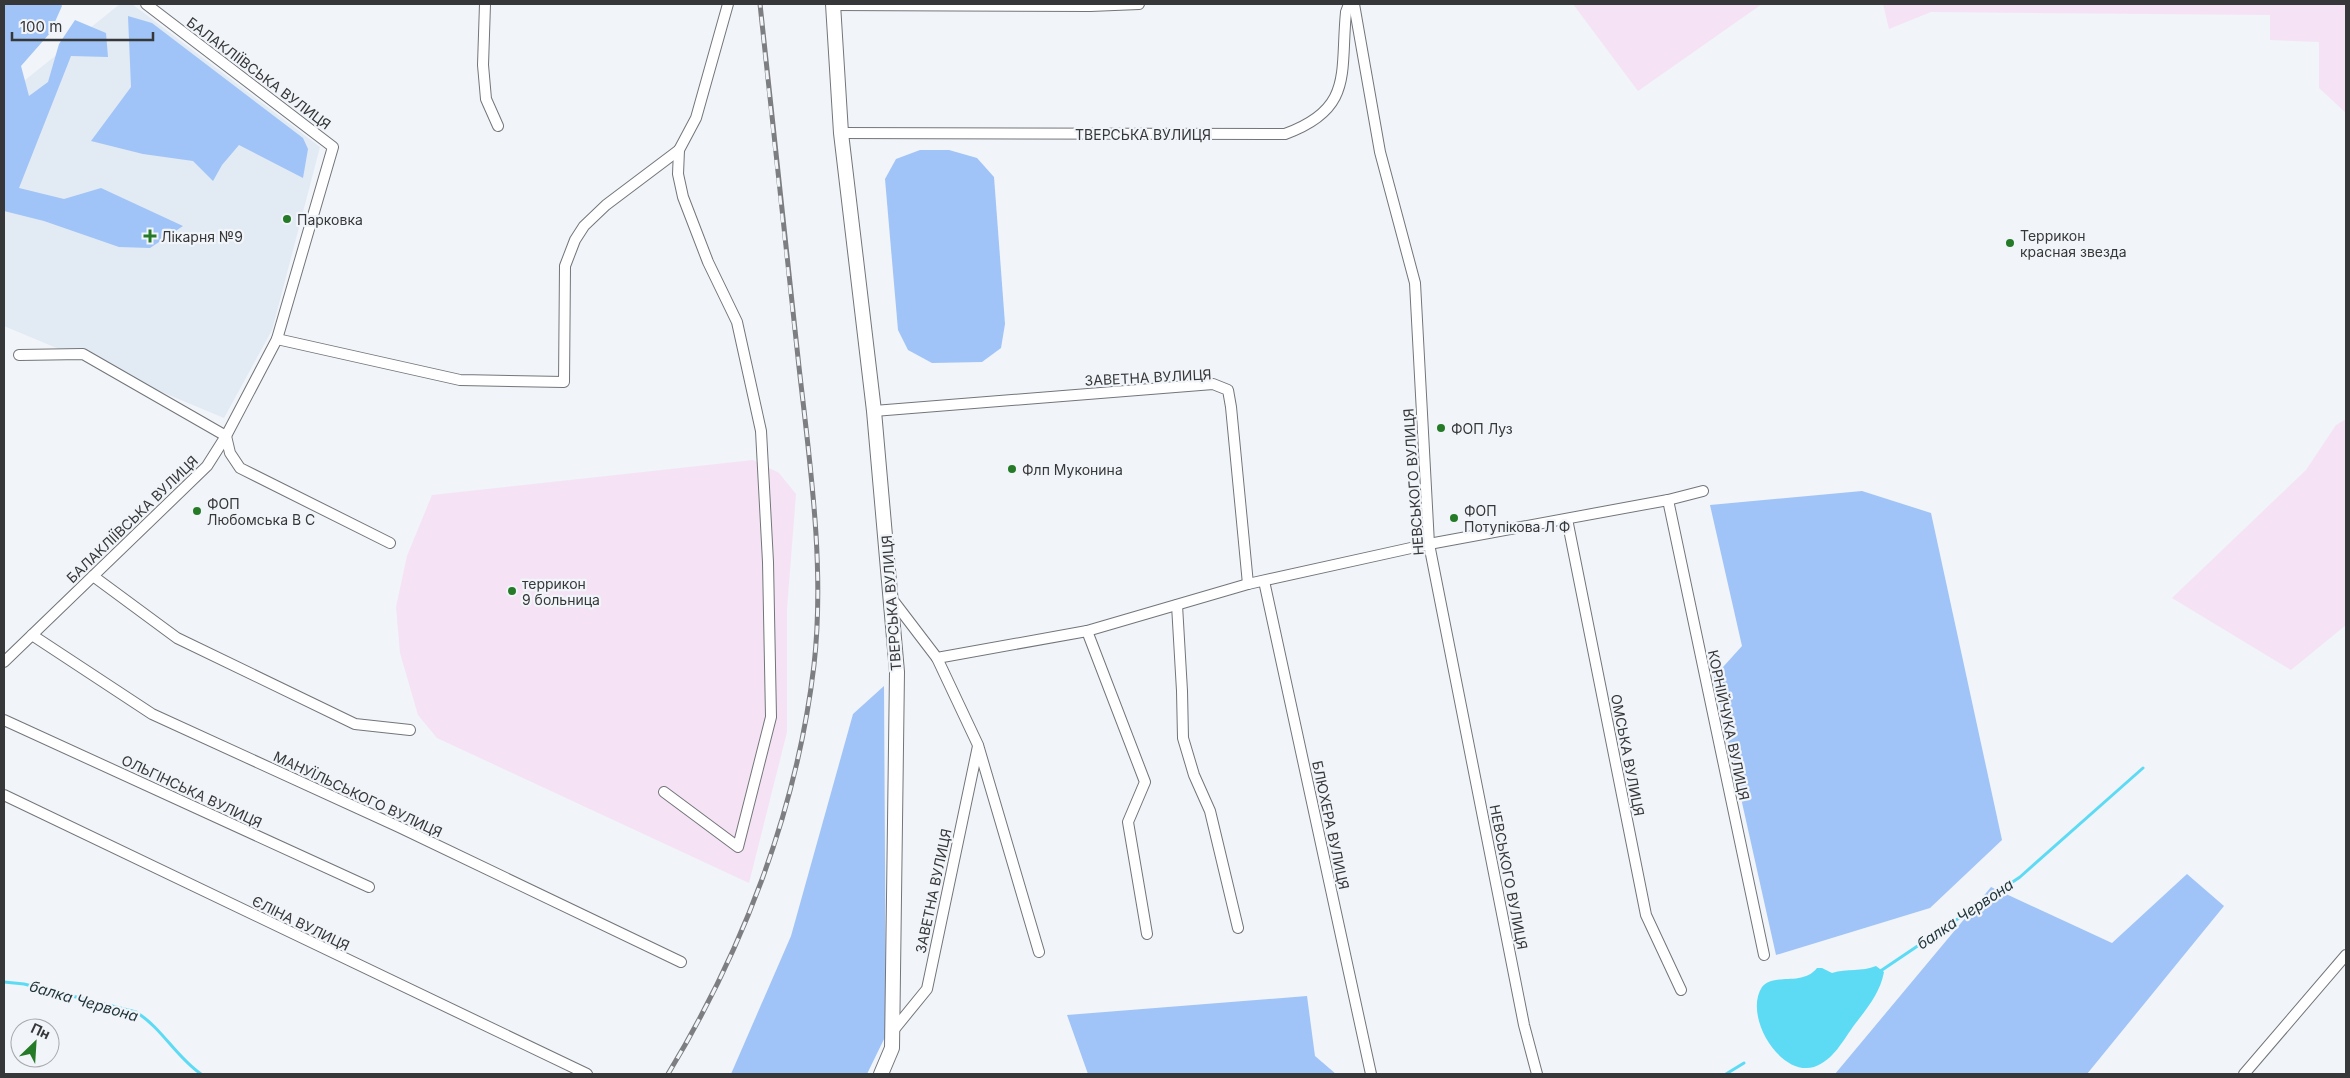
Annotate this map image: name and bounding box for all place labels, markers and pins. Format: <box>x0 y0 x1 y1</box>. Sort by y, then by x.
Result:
place label: Парковка <box>297 211 363 228</box>
marker: Парковка <box>281 213 293 225</box>
place label: Террикон красная звезда <box>2020 227 2127 260</box>
place label: Лікарня №9 <box>161 228 243 245</box>
marker: Лікарня №9 <box>143 229 157 243</box>
marker: Террикон красная звезда <box>2004 237 2016 249</box>
place label: ФОП Луз <box>1451 420 1513 437</box>
marker: ФОП Луз <box>1435 422 1447 434</box>
place label: Флп Муконина <box>1022 461 1123 478</box>
marker: Флп Муконина <box>1006 463 1018 475</box>
place label: ФОП Любомська В С <box>207 495 315 528</box>
place label: ФОП Потупікова Л Ф <box>1464 502 1570 535</box>
marker: ФОП Любомська В С <box>191 505 203 517</box>
marker: ФОП Потупікова Л Ф <box>1448 512 1460 524</box>
place label: террикон 9 больница <box>522 575 600 608</box>
marker: террикон 9 больница <box>506 585 518 597</box>

